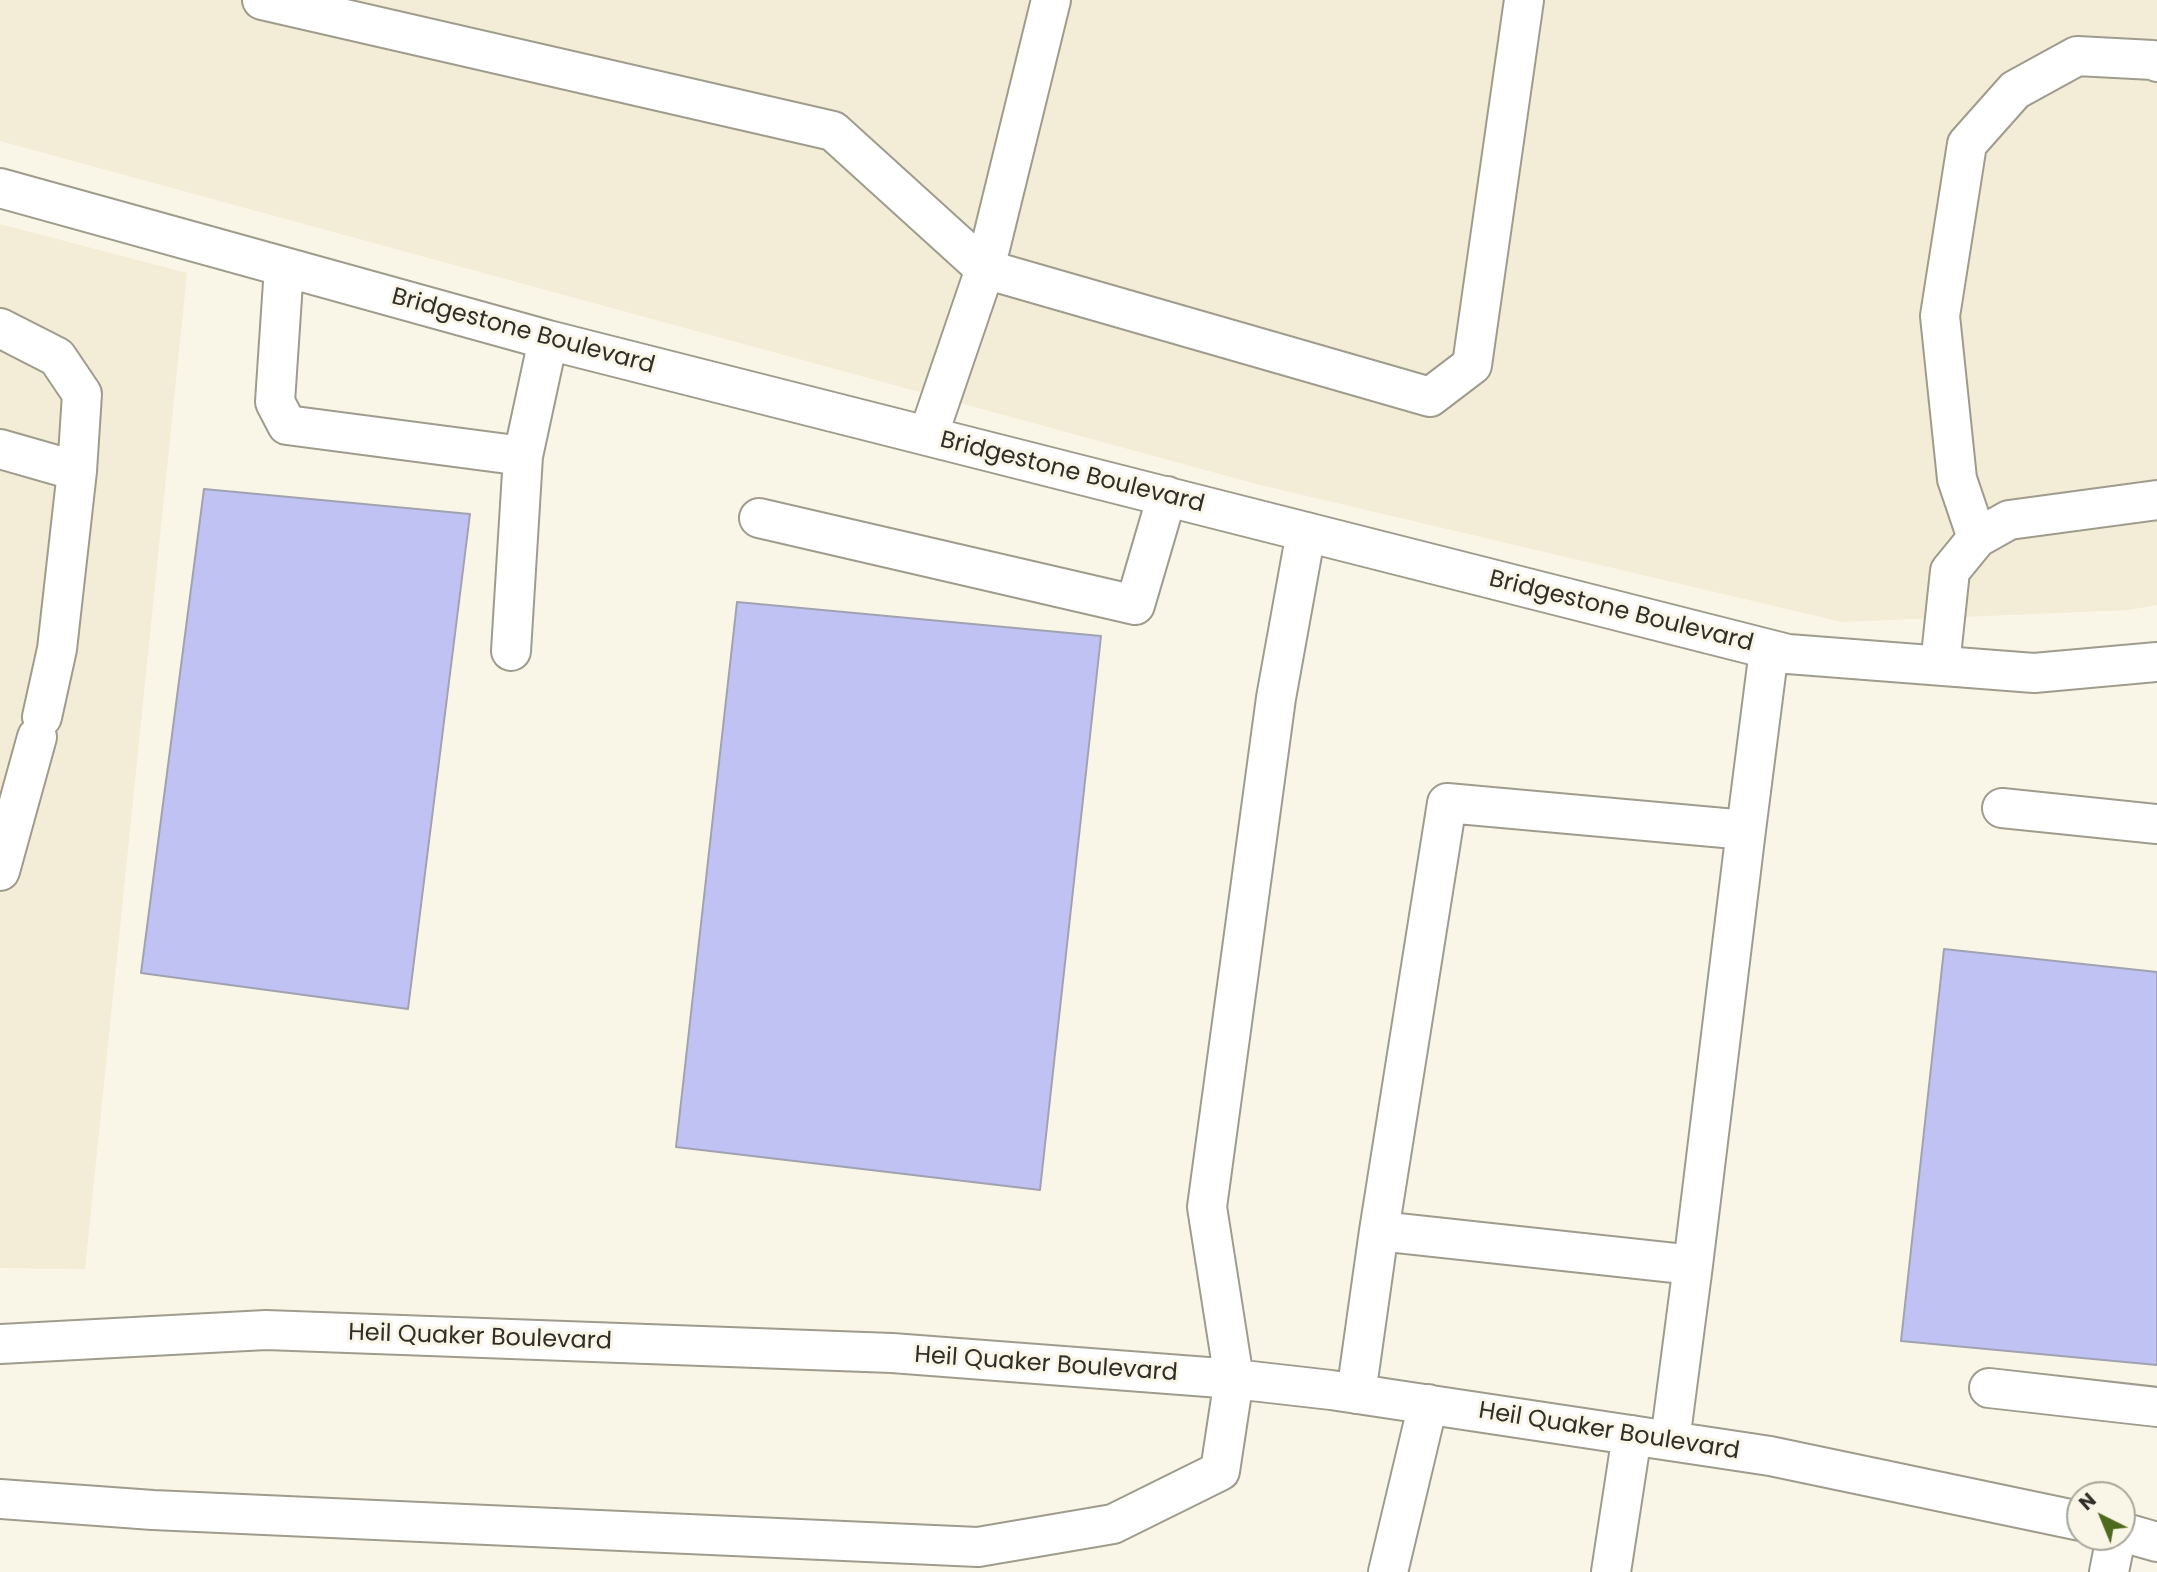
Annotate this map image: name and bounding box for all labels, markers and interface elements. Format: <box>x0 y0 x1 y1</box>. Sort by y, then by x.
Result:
street label: Bridgestone Boulevard <box>388 283 658 381</box>
street label: Bridgestone Boulevard <box>937 426 1207 520</box>
street label: Bridgestone Boulevard <box>1486 565 1756 659</box>
street label: Heil Quaker Boulevard <box>348 1319 612 1357</box>
street label: Heil Quaker Boulevard <box>913 1341 1179 1389</box>
street label: Heil Quaker Boulevard <box>1476 1397 1742 1467</box>
north arrow <box>2066 1481 2136 1551</box>
text: N <box>2073 1487 2102 1516</box>

